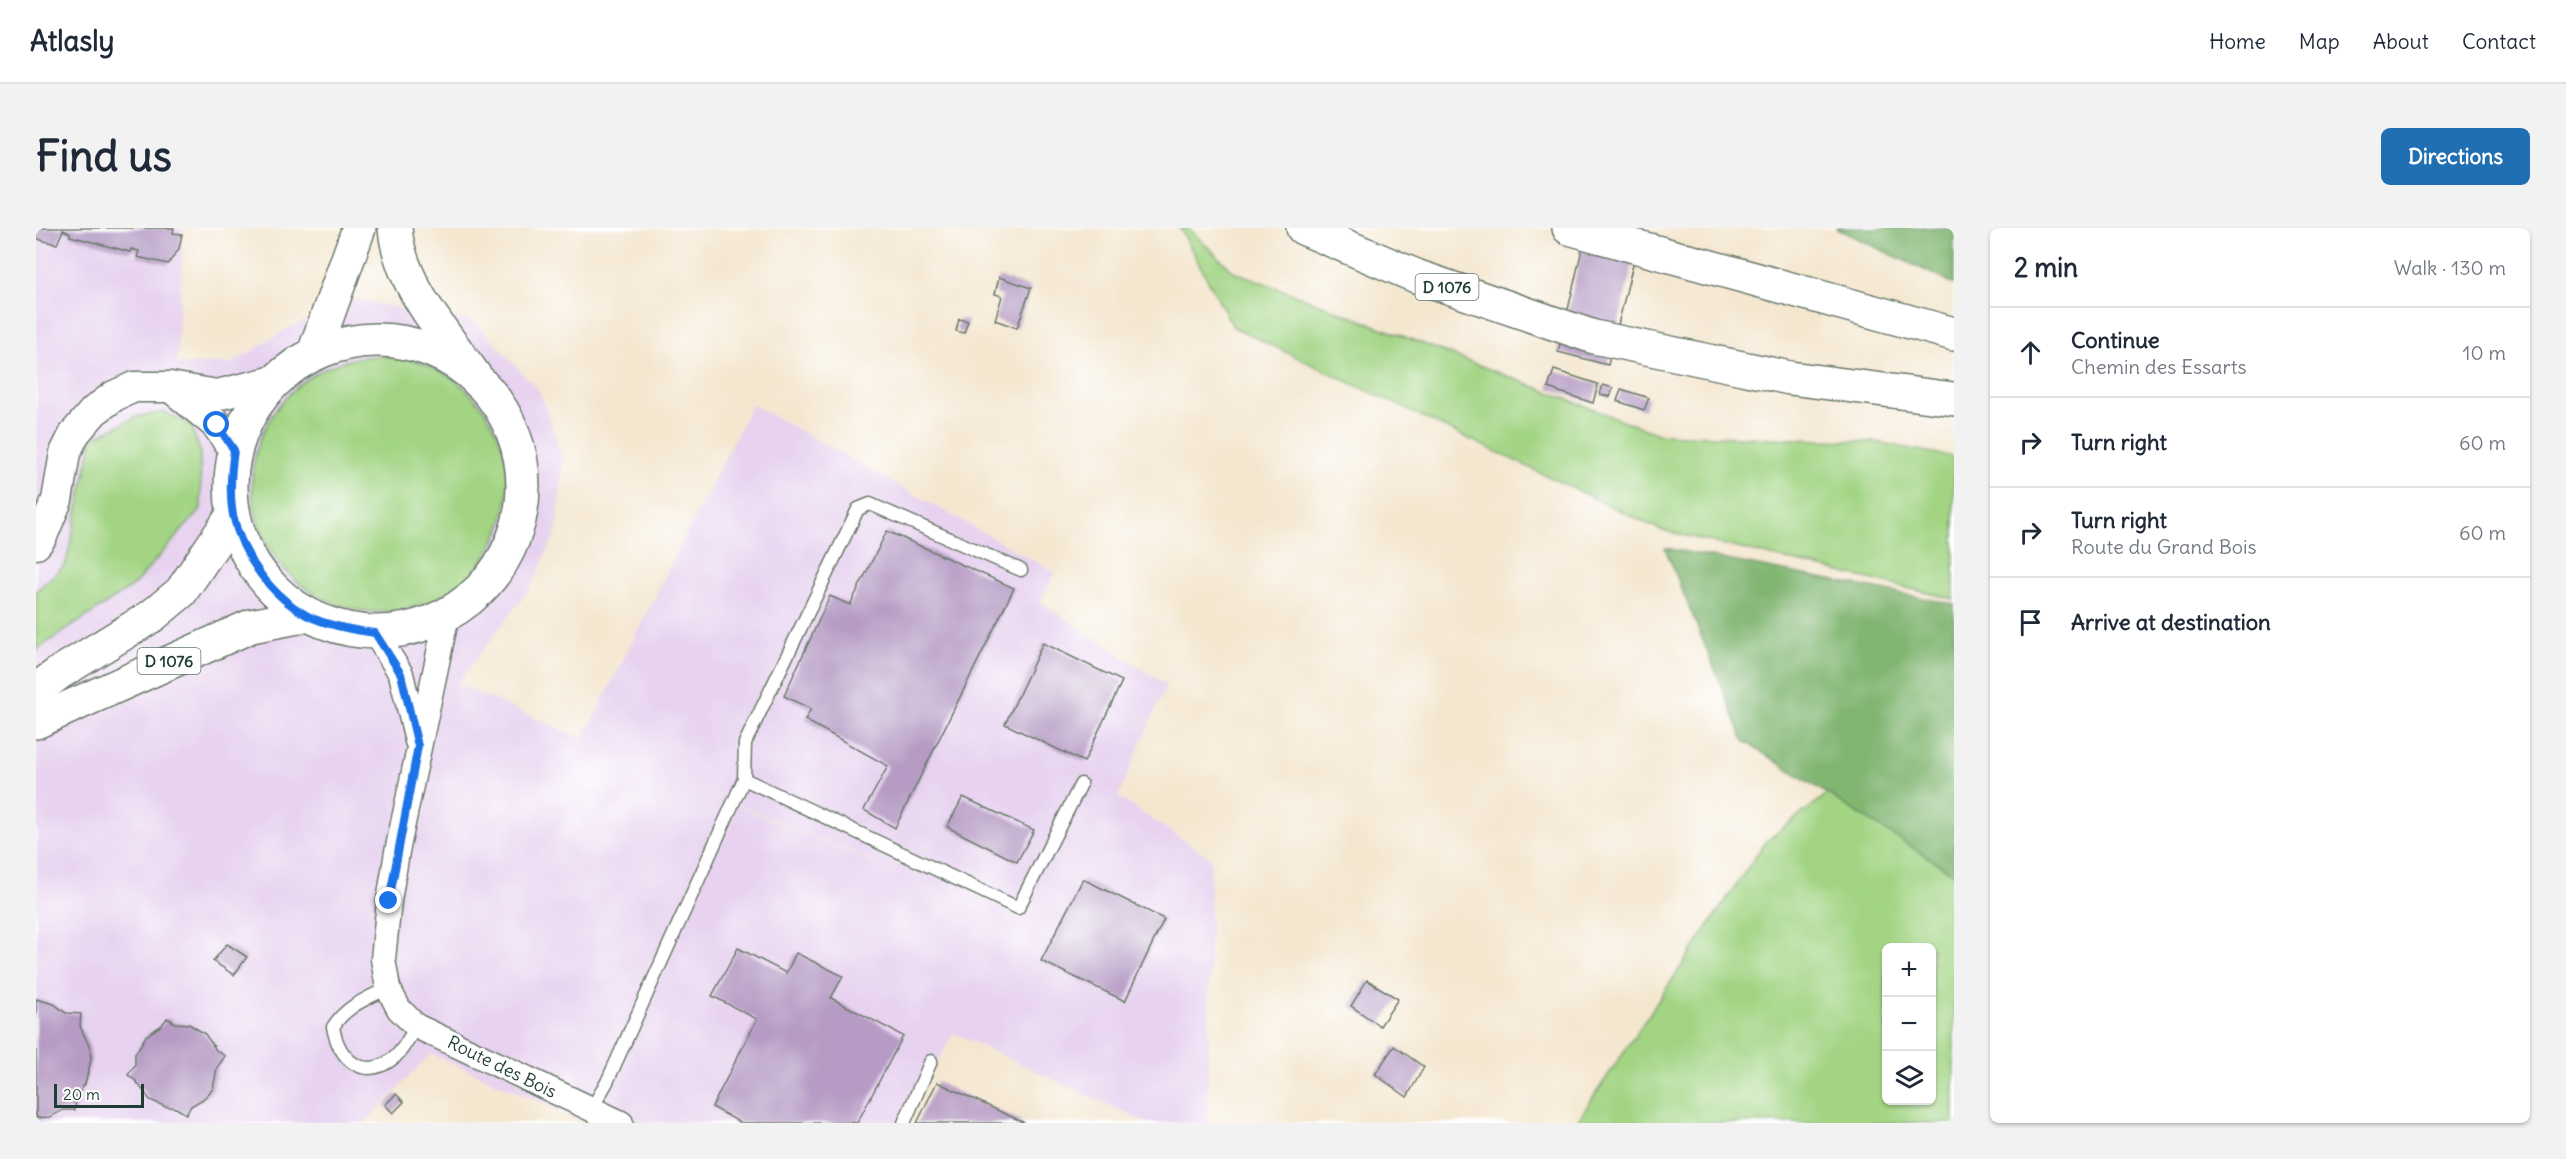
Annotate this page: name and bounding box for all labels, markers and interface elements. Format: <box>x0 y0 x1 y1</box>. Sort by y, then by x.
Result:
text: Atlasly <box>30 23 114 59</box>
text: Home <box>2209 28 2266 55</box>
text: Map <box>2299 28 2340 55</box>
text: About <box>2373 28 2429 55</box>
text: Contact <box>2462 28 2536 55</box>
button: Directions <box>2381 128 2530 185</box>
text: Find us <box>36 130 172 182</box>
text: 2 min <box>2014 251 2078 284</box>
text: Walk · 130 m <box>2394 255 2506 280</box>
road number: D 1076 <box>1416 274 1478 300</box>
text: Continue <box>2071 326 2160 354</box>
icon: ahead <box>2014 336 2047 369</box>
text: 10 m <box>2463 340 2506 365</box>
text: Chemin des Essarts <box>2071 354 2247 379</box>
route start <box>203 411 229 437</box>
icon: right <box>2014 426 2047 459</box>
text: Turn right <box>2071 428 2167 456</box>
text: 60 m <box>2459 430 2506 455</box>
text: Turn right <box>2071 506 2167 534</box>
icon: right <box>2014 516 2047 549</box>
text: 60 m <box>2459 520 2506 545</box>
text: Route du Grand Bois <box>2071 534 2257 559</box>
icon: arrive <box>2014 606 2047 639</box>
text: Arrive at destination <box>2071 608 2271 636</box>
road number: D 1076 <box>138 648 200 674</box>
route end <box>375 887 401 913</box>
map controls <box>1882 943 1936 1105</box>
button: + <box>1882 943 1936 997</box>
button: − <box>1882 997 1936 1051</box>
street label: Route des Bois <box>444 1030 561 1103</box>
button: layers <box>1882 1051 1936 1105</box>
scale bar <box>54 1081 144 1108</box>
text: 20 m <box>63 1084 100 1104</box>

